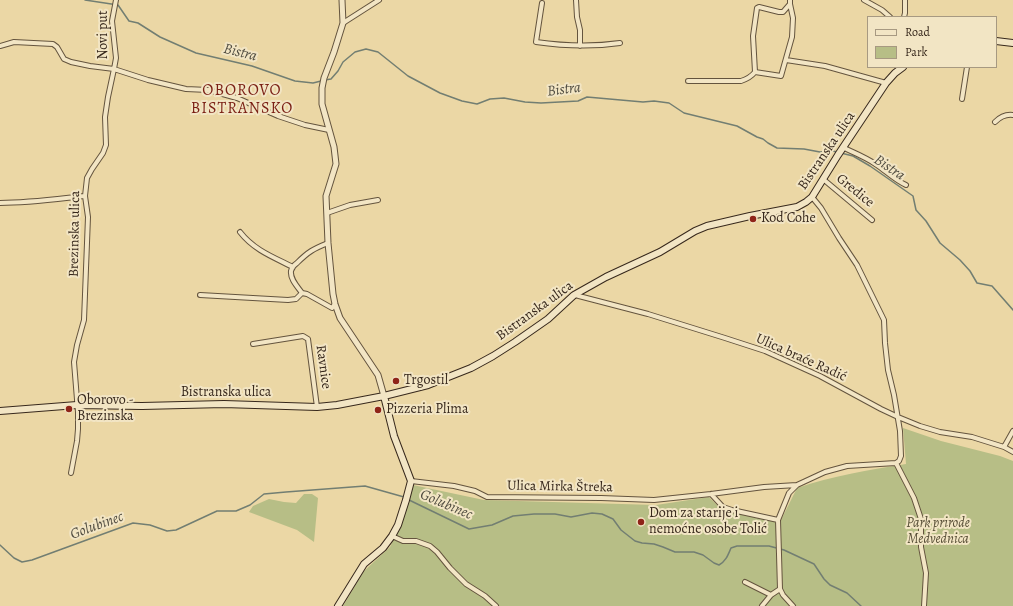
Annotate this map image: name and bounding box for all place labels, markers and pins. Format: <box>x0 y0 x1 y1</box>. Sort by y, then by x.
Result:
place label: Kod Cohe <box>761 211 816 227</box>
marker: Kod Cohe <box>748 214 758 224</box>
place label: Trgostil <box>404 373 448 389</box>
marker: Trgostil <box>391 376 401 386</box>
place label: Oborovo - Brezinska <box>77 393 134 426</box>
place label: Pizzeria Plima <box>386 402 469 418</box>
marker: Oborovo - Brezinska <box>64 404 74 414</box>
marker: Pizzeria Plima <box>373 405 383 415</box>
place label: Dom za starije i nemoćne osobe Tolić <box>649 506 767 538</box>
marker: Dom za starije i nemoćne osobe Tolić <box>636 517 646 527</box>

